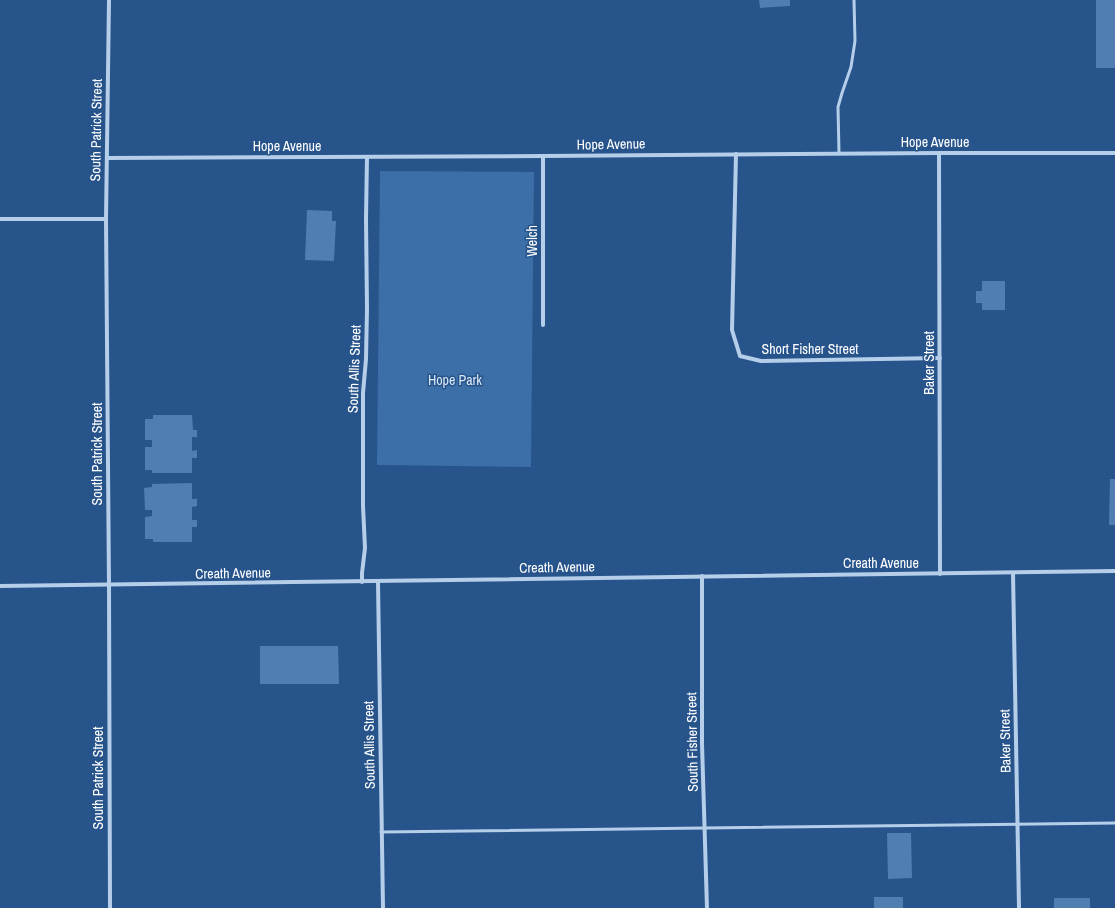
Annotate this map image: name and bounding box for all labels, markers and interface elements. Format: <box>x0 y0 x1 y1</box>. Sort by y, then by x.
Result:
street label: South Patrick Street <box>86 78 106 182</box>
street label: Hope Avenue <box>901 133 969 151</box>
street label: Hope Avenue <box>576 134 646 154</box>
street label: Hope Avenue <box>253 137 321 155</box>
street label: Welch <box>523 225 541 257</box>
street label: South Allis Street <box>343 325 365 413</box>
street label: Baker Street <box>920 331 938 395</box>
street label: Short Fisher Street <box>762 340 859 358</box>
park label: Hope Park <box>428 371 482 389</box>
street label: South Patrick Street <box>88 403 106 505</box>
street label: Creath Avenue <box>843 554 919 572</box>
street label: Creath Avenue <box>519 557 595 577</box>
street label: Creath Avenue <box>195 563 271 583</box>
street label: South Fisher Street <box>682 692 702 792</box>
street label: South Allis Street <box>359 701 379 789</box>
street label: Baker Street <box>995 709 1015 773</box>
street label: South Patrick Street <box>89 727 107 829</box>

